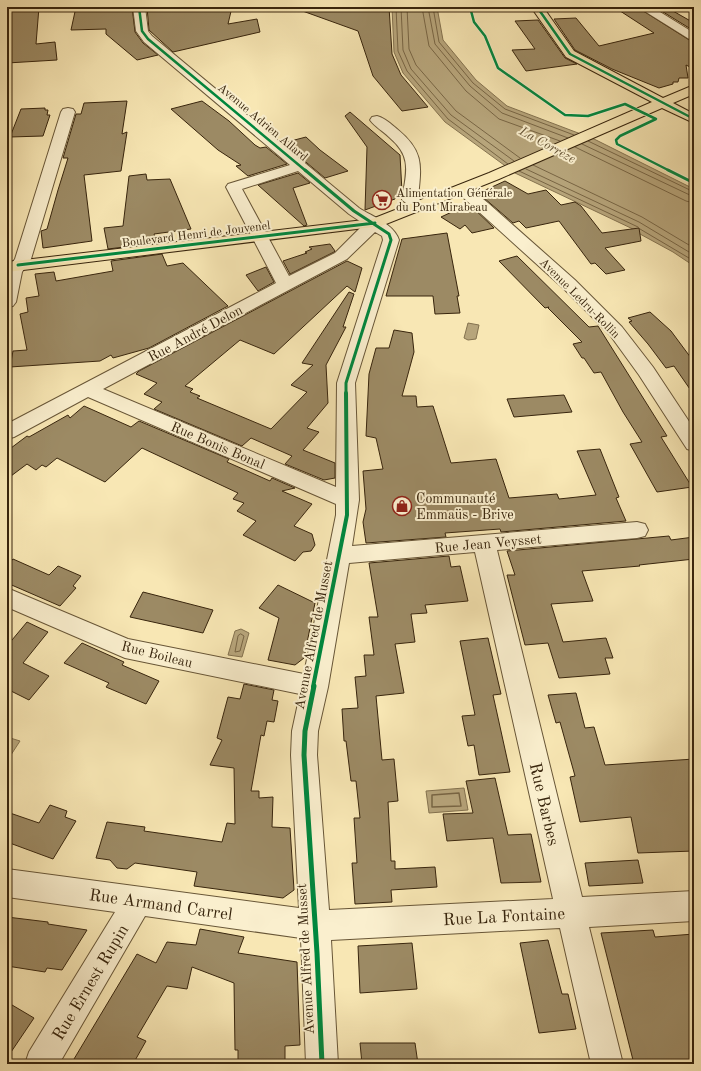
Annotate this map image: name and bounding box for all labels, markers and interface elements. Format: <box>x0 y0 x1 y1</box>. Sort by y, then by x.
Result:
street label: Avenue Adrien Allard <box>215 82 310 164</box>
water label: La Corrèze <box>516 124 577 166</box>
place label: Alimentation Générale du Pont Mirabeau <box>396 188 513 214</box>
supermarket icon: Alimentation Générale du Pont Mirabeau <box>371 189 393 211</box>
street label: Boulevard Henri de Jouvenel <box>121 220 271 250</box>
street label: Avenue Ledru-Rollin <box>537 256 622 341</box>
street label: Rue André Delon <box>146 303 246 365</box>
street label: Rue Bonis Bonal <box>169 420 267 472</box>
place label: Communauté Emmaüs - Brive <box>416 492 514 522</box>
shop icon: Communauté Emmaüs - Brive <box>391 495 413 517</box>
street label: Rue Jean Veysset <box>434 532 542 556</box>
street label: Avenue Alfred de Musset <box>293 560 335 711</box>
street label: Rue Boileau <box>120 639 194 671</box>
street label: Rue Barbes <box>526 761 561 848</box>
street label: Avenue Alfred de Musset <box>295 883 317 1035</box>
street label: Rue Armand Carrel <box>88 887 234 924</box>
street label: Rue La Fontaine <box>443 906 566 929</box>
street label: Rue Ernest Rupin <box>50 922 132 1043</box>

